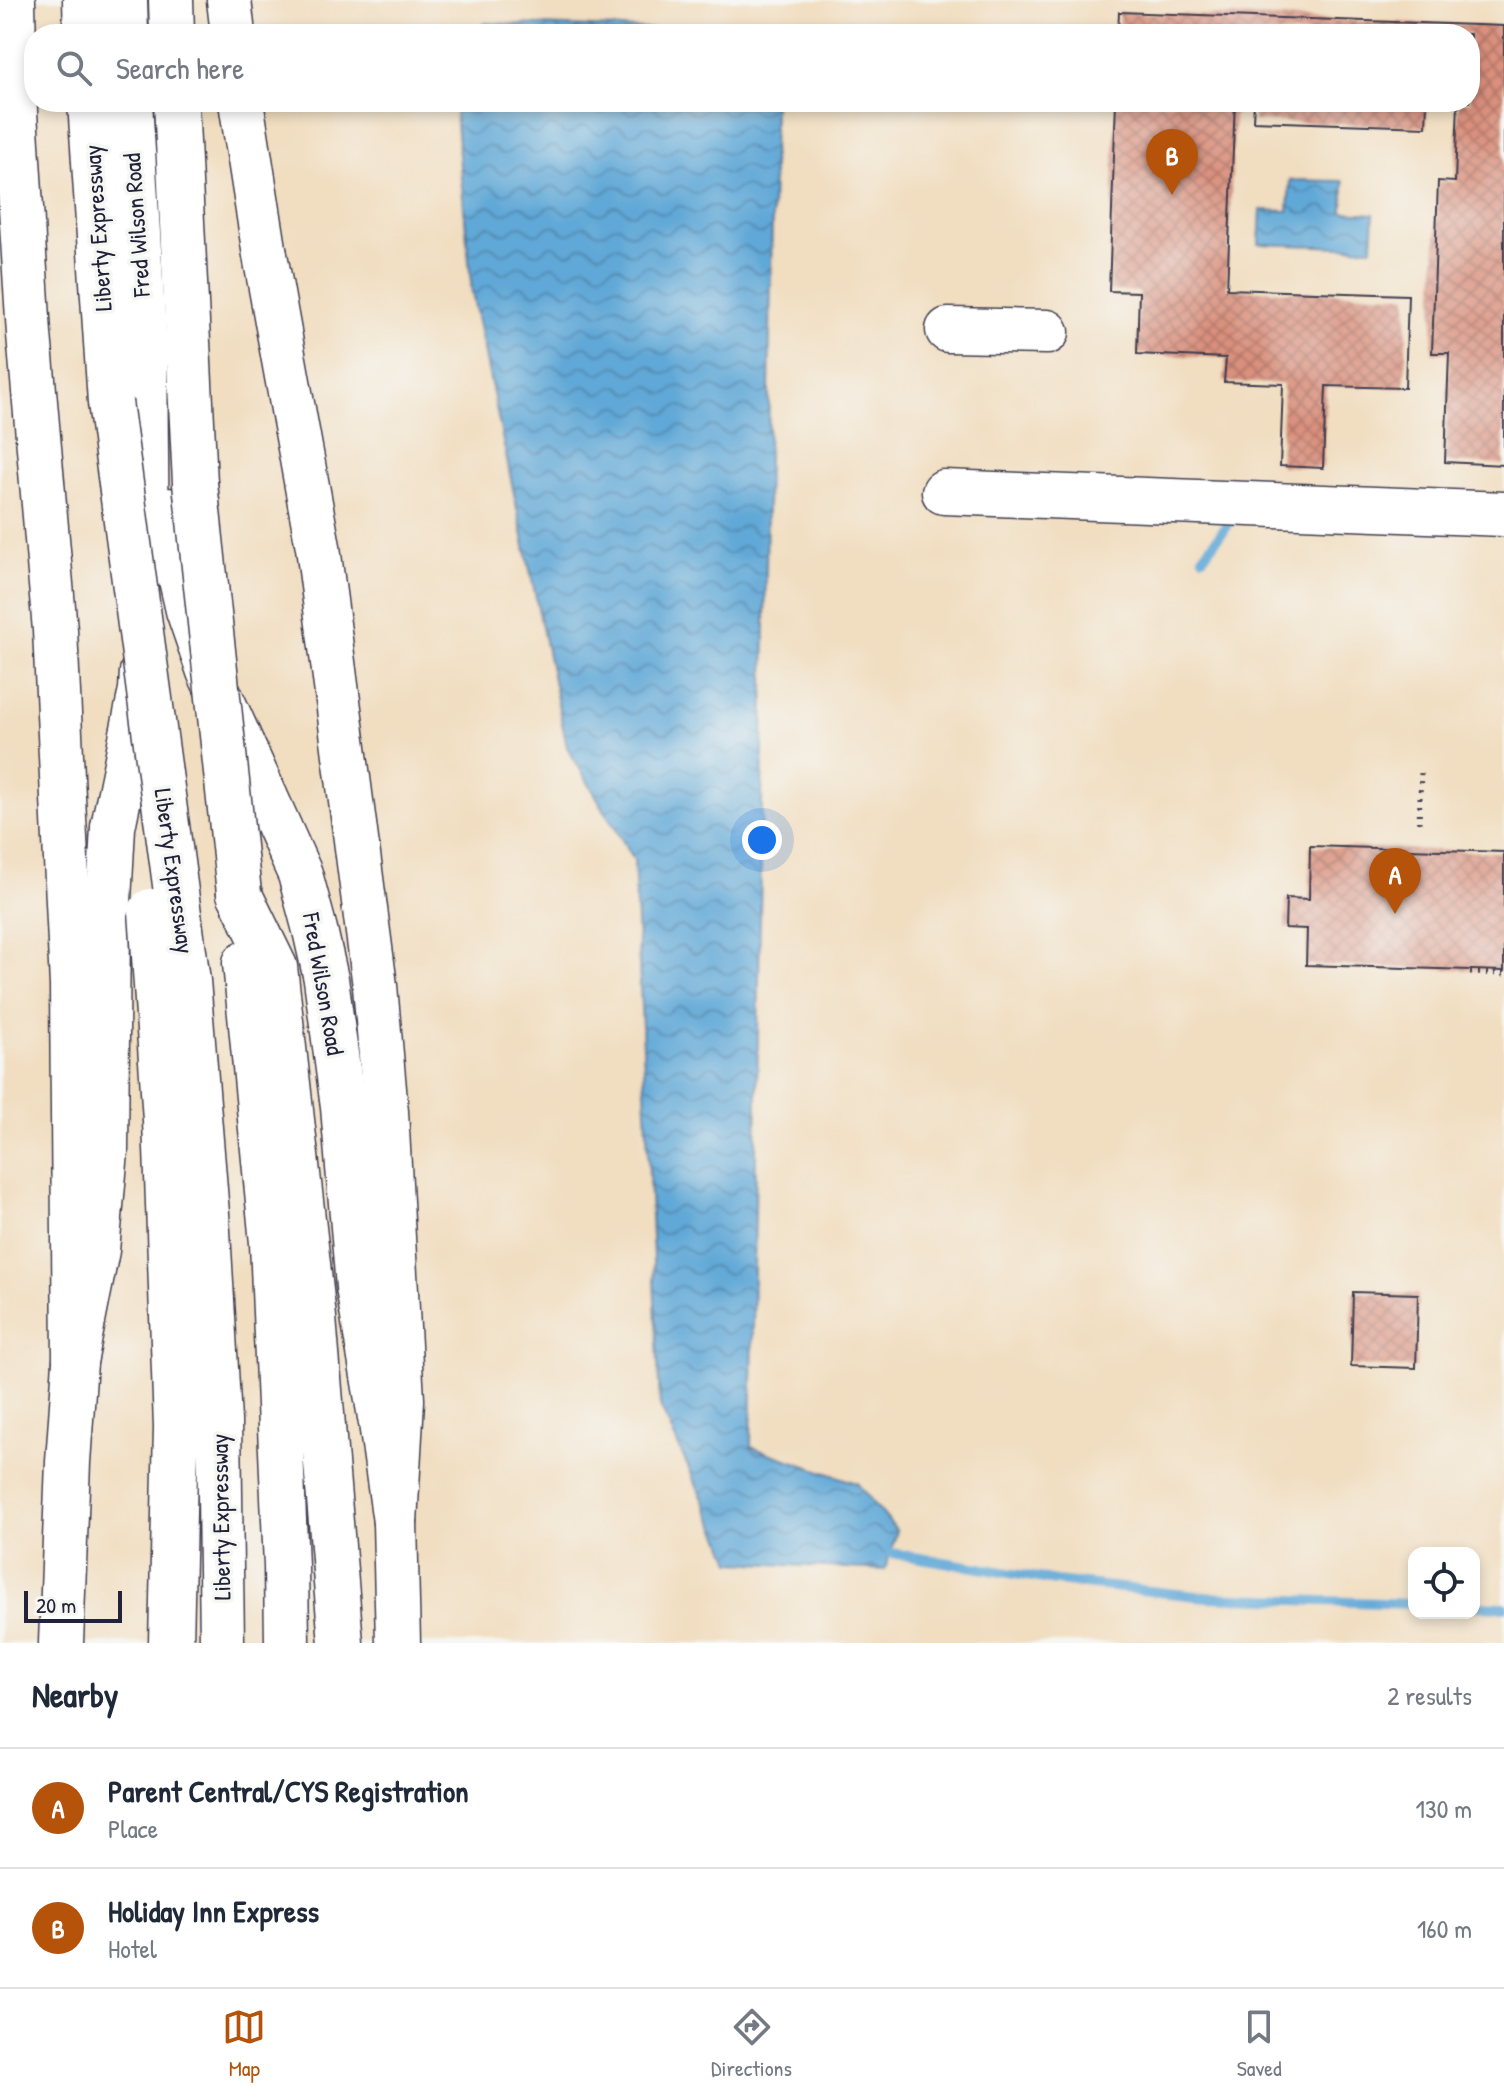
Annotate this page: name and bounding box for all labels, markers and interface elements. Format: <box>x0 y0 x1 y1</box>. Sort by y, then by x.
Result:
search box <box>24 24 1480 112</box>
icon: search <box>52 46 96 90</box>
text: Search here <box>116 48 244 88</box>
pin: B <box>1146 129 1198 195</box>
street label: Liberty Expressway <box>75 144 119 312</box>
street label: Fred Wilson Road <box>115 152 157 299</box>
street label: Liberty Expressway <box>148 786 202 956</box>
your location <box>742 820 782 860</box>
pin: A <box>1369 848 1421 914</box>
street label: Fred Wilson Road <box>296 909 352 1057</box>
street label: Liberty Expressway <box>203 1434 237 1601</box>
map controls <box>1408 1547 1480 1619</box>
button: locate <box>1408 1547 1480 1619</box>
scale bar <box>24 1587 122 1623</box>
text: 20 m <box>36 1590 76 1620</box>
text: Nearby <box>32 1672 118 1718</box>
text: 2 results <box>1387 1678 1472 1713</box>
text: Parent Central/CYS Registration <box>108 1771 469 1811</box>
text: A <box>52 1791 64 1826</box>
text: 130 m <box>1416 1791 1472 1826</box>
text: Place <box>108 1811 158 1846</box>
text: Holiday Inn Express <box>108 1891 319 1931</box>
text: B <box>51 1911 65 1946</box>
text: 160 m <box>1417 1911 1472 1946</box>
text: Hotel <box>108 1931 157 1966</box>
tab: Map <box>222 2005 266 2083</box>
tab: Directions <box>711 2005 792 2083</box>
tab: Saved <box>1237 2005 1282 2083</box>

